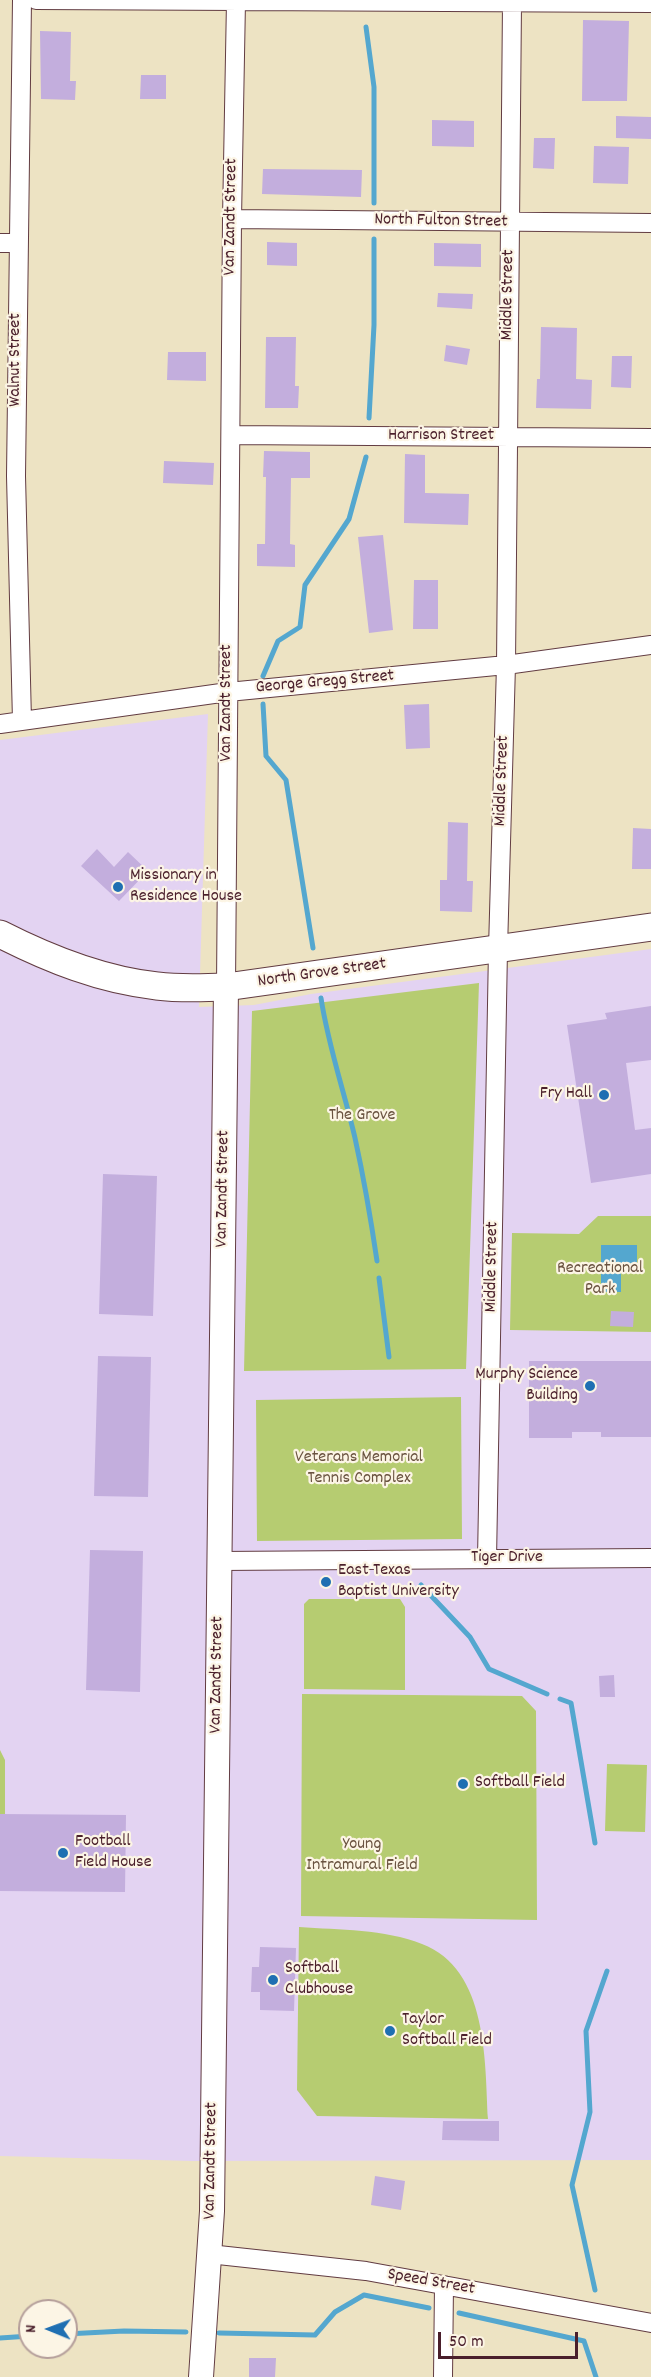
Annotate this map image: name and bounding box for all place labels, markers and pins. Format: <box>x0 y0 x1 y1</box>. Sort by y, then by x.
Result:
place label: Missionary in Residence House <box>130 866 242 908</box>
marker: Missionary in Residence House <box>111 880 125 894</box>
place label: Fry Hall <box>540 1084 592 1106</box>
marker: Fry Hall <box>597 1088 611 1102</box>
place label: Murphy Science Building <box>475 1365 578 1408</box>
marker: Murphy Science Building <box>583 1379 597 1393</box>
place label: East Texas Baptist University <box>338 1561 459 1604</box>
marker: East Texas Baptist University <box>319 1575 333 1589</box>
place label: Softball Field <box>475 1773 565 1795</box>
marker: Softball Field <box>456 1777 470 1791</box>
place label: Football Field House <box>75 1832 152 1874</box>
marker: Football Field House <box>56 1846 70 1860</box>
place label: Softball Clubhouse <box>285 1959 353 2002</box>
marker: Softball Clubhouse <box>266 1973 280 1987</box>
place label: Taylor Softball Field <box>402 2010 492 2052</box>
marker: Taylor Softball Field <box>383 2024 397 2038</box>

